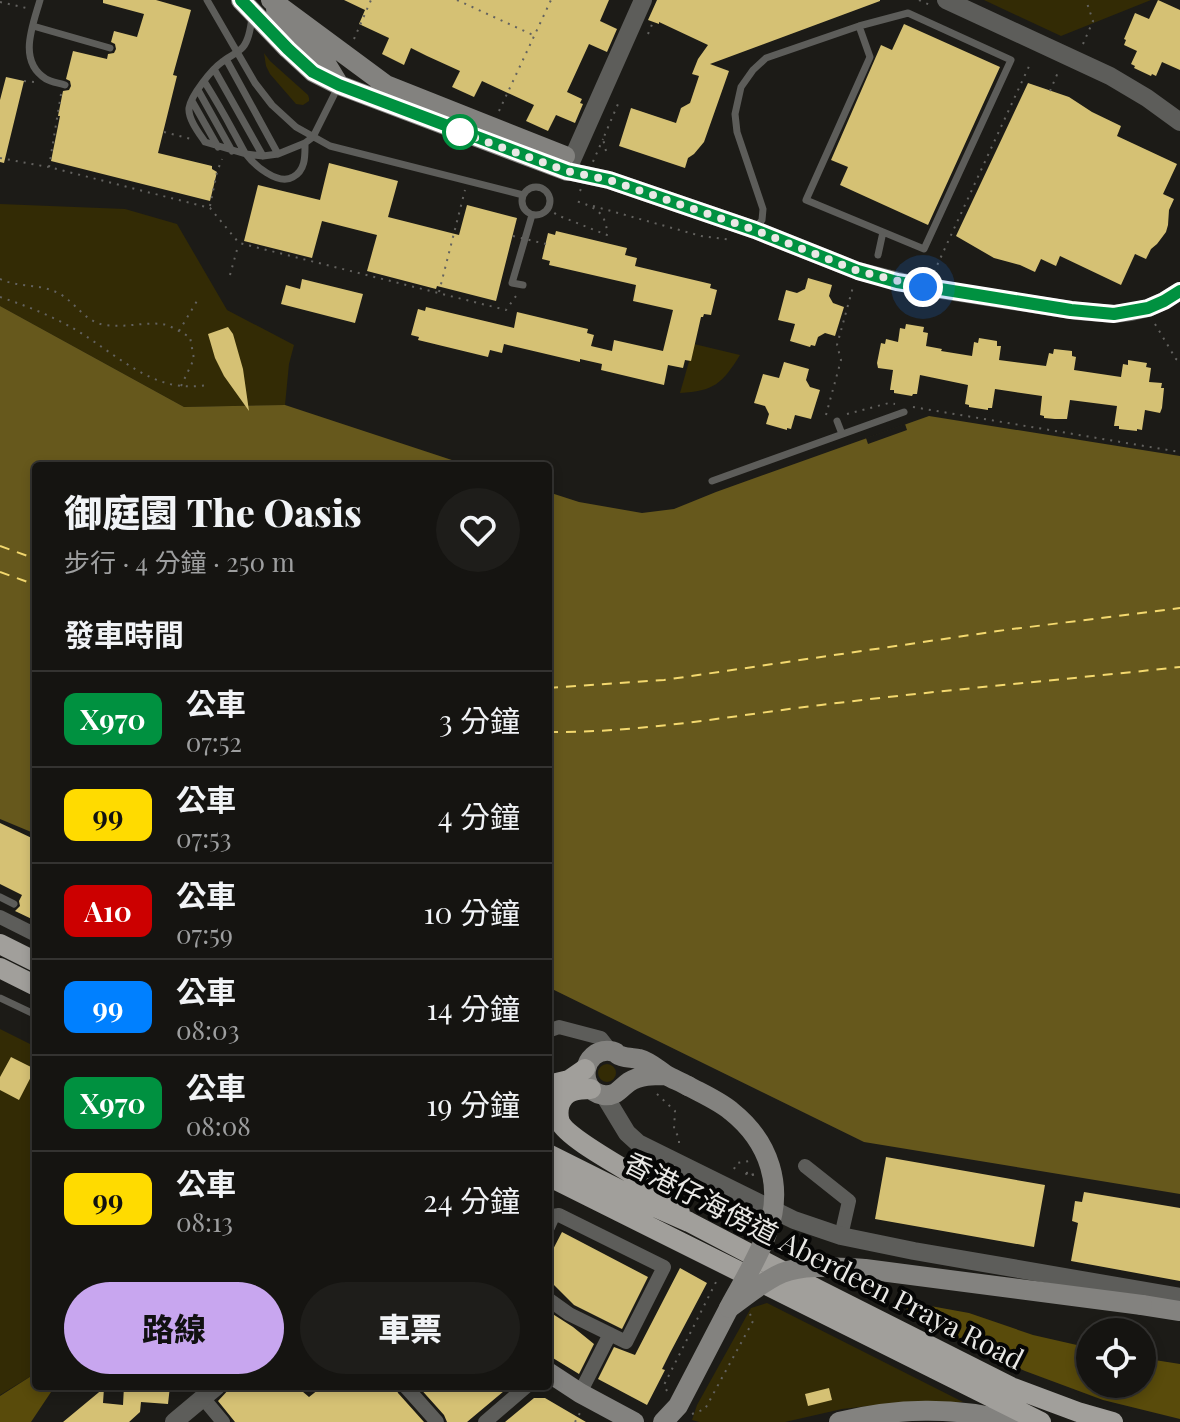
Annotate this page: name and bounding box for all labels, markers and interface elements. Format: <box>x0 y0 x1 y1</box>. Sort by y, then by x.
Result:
unlabelled marker <box>443 115 477 149</box>
your location <box>903 267 943 307</box>
text: 御庭園 The Oasis <box>64 486 362 537</box>
button: heart <box>436 488 520 572</box>
text: 步行 · 4 分鐘 · 250 m <box>64 544 295 579</box>
text: 發車時間 <box>64 614 184 654</box>
text: 公車 <box>186 683 246 723</box>
text: X970 <box>80 700 146 737</box>
text: 3 分鐘 <box>439 700 520 740</box>
text: 07:52 <box>186 724 242 759</box>
text: 公車 <box>176 779 236 819</box>
text: 99 <box>93 796 123 833</box>
text: 4 分鐘 <box>438 796 520 836</box>
text: 07:53 <box>176 820 232 855</box>
text: 公車 <box>176 875 236 915</box>
text: A10 <box>84 892 132 929</box>
text: 10 分鐘 <box>423 892 520 932</box>
text: 07:59 <box>176 916 233 951</box>
text: 公車 <box>176 971 236 1011</box>
text: 99 <box>93 988 123 1025</box>
text: 14 分鐘 <box>427 988 520 1028</box>
text: 08:03 <box>176 1012 239 1047</box>
text: 公車 <box>186 1067 246 1107</box>
text: X970 <box>80 1084 146 1121</box>
text: 19 分鐘 <box>426 1084 520 1124</box>
text: 08:08 <box>186 1108 251 1143</box>
street label: 香港仔海傍道 Aberdeen Praya Road <box>619 1142 1031 1377</box>
text: 公車 <box>176 1163 236 1203</box>
text: 99 <box>93 1180 123 1217</box>
text: 24 分鐘 <box>423 1180 520 1220</box>
text: 08:13 <box>176 1204 233 1239</box>
button: 路線 <box>64 1282 284 1374</box>
button: 車票 <box>300 1282 520 1374</box>
map controls <box>1076 1318 1156 1398</box>
button: locate <box>1076 1318 1156 1398</box>

